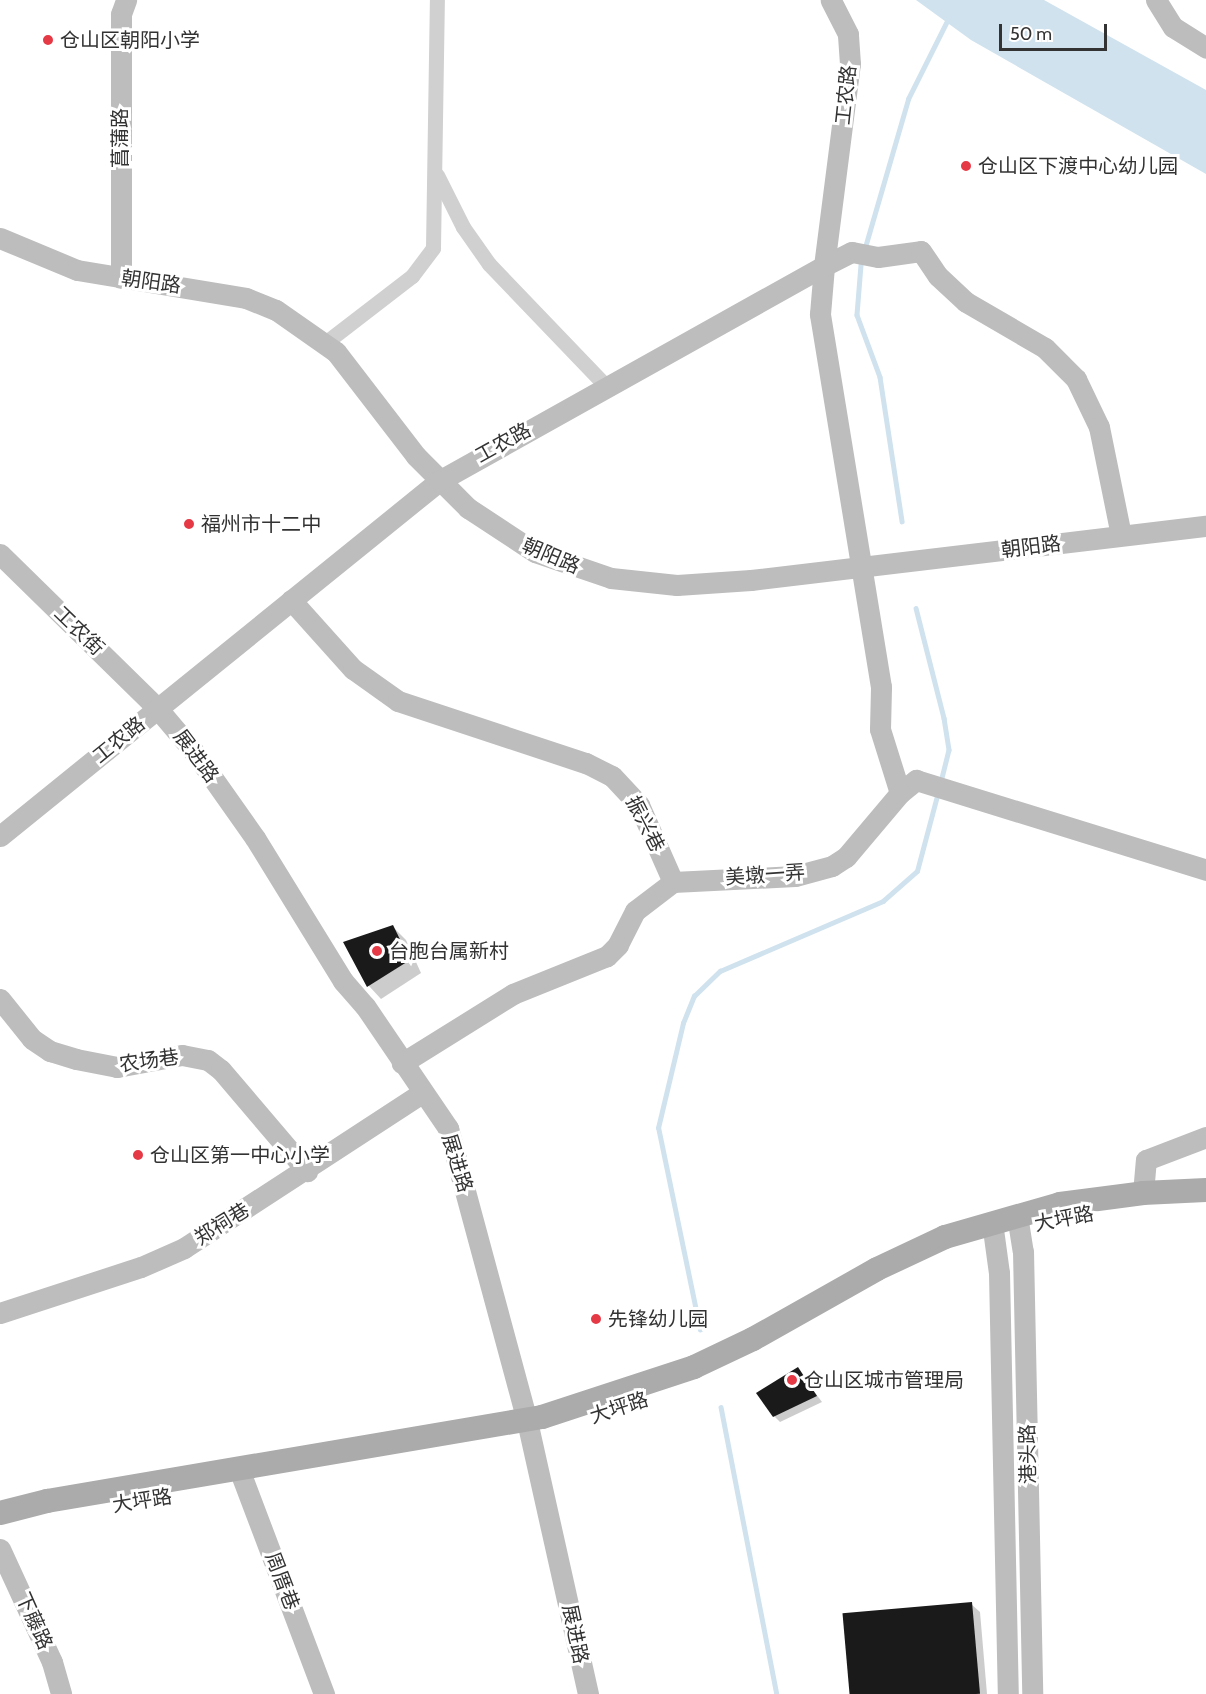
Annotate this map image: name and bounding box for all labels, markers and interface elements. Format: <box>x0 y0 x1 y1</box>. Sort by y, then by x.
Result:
scale bar <box>1002 12 1110 50</box>
text: 50 m <box>1010 23 1052 45</box>
place label: 仓山区朝阳小学 <box>60 28 200 52</box>
marker: 仓山区朝阳小学 <box>41 33 55 47</box>
street label: 工农路 <box>831 64 861 126</box>
street label: 菖蒲路 <box>108 108 132 168</box>
place label: 仓山区下渡中心幼儿园 <box>978 154 1178 178</box>
marker: 仓山区下渡中心幼儿园 <box>959 159 973 173</box>
street label: 朝阳路 <box>120 266 182 298</box>
street label: 工农路 <box>471 418 535 468</box>
place label: 福州市十二中 <box>201 512 321 536</box>
marker: 福州市十二中 <box>182 517 196 531</box>
street label: 朝阳路 <box>1000 531 1062 563</box>
street label: 朝阳路 <box>519 533 583 579</box>
street label: 工农街 <box>49 602 109 660</box>
street label: 工农路 <box>88 712 150 768</box>
street label: 展进路 <box>168 725 224 787</box>
street label: 振兴巷 <box>621 792 669 856</box>
street label: 美墩一弄 <box>724 860 806 890</box>
place label: 台胞台属新村 <box>389 939 509 963</box>
marker: 台胞台属新村 <box>370 944 384 958</box>
street label: 农场巷 <box>118 1045 180 1077</box>
street label: 展进路 <box>437 1131 477 1195</box>
place label: 仓山区第一中心小学 <box>150 1143 330 1167</box>
marker: 仓山区第一中心小学 <box>131 1148 145 1162</box>
street label: 郑祠巷 <box>190 1198 254 1250</box>
street label: 大坪路 <box>1032 1201 1096 1237</box>
place label: 先锋幼儿园 <box>608 1307 708 1331</box>
marker: 先锋幼儿园 <box>589 1312 603 1326</box>
place label: 仓山区城市管理局 <box>804 1368 964 1392</box>
marker: 仓山区城市管理局 <box>785 1373 799 1387</box>
street label: 大坪路 <box>587 1387 651 1429</box>
street label: 港头路 <box>1015 1424 1041 1484</box>
street label: 大坪路 <box>110 1484 174 1518</box>
street label: 周厝巷 <box>260 1549 304 1613</box>
street label: 下藤路 <box>11 1589 57 1653</box>
street label: 展进路 <box>557 1602 593 1666</box>

